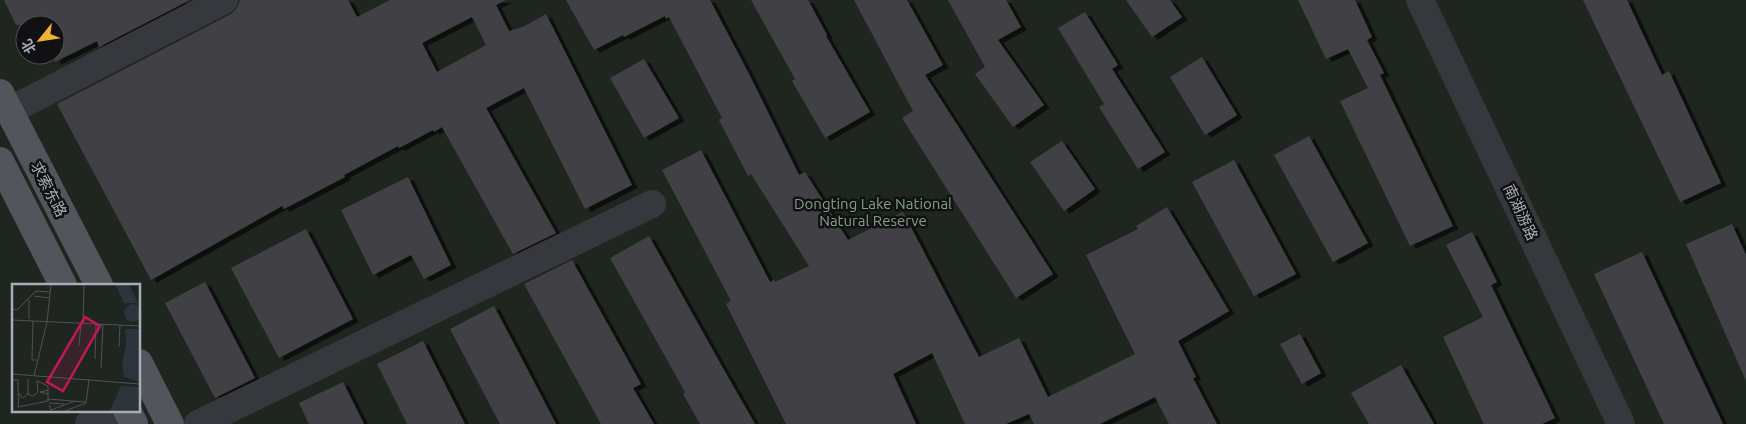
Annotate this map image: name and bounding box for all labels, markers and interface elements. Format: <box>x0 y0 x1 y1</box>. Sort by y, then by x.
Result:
north arrow <box>15 15 65 65</box>
text: 北 <box>18 36 39 57</box>
street label: 求索东路 <box>28 158 70 220</box>
street label: 南湖游路 <box>1501 181 1541 243</box>
park label: Dongting Lake National Natural Reserve <box>794 195 952 229</box>
inset map <box>12 284 140 412</box>

